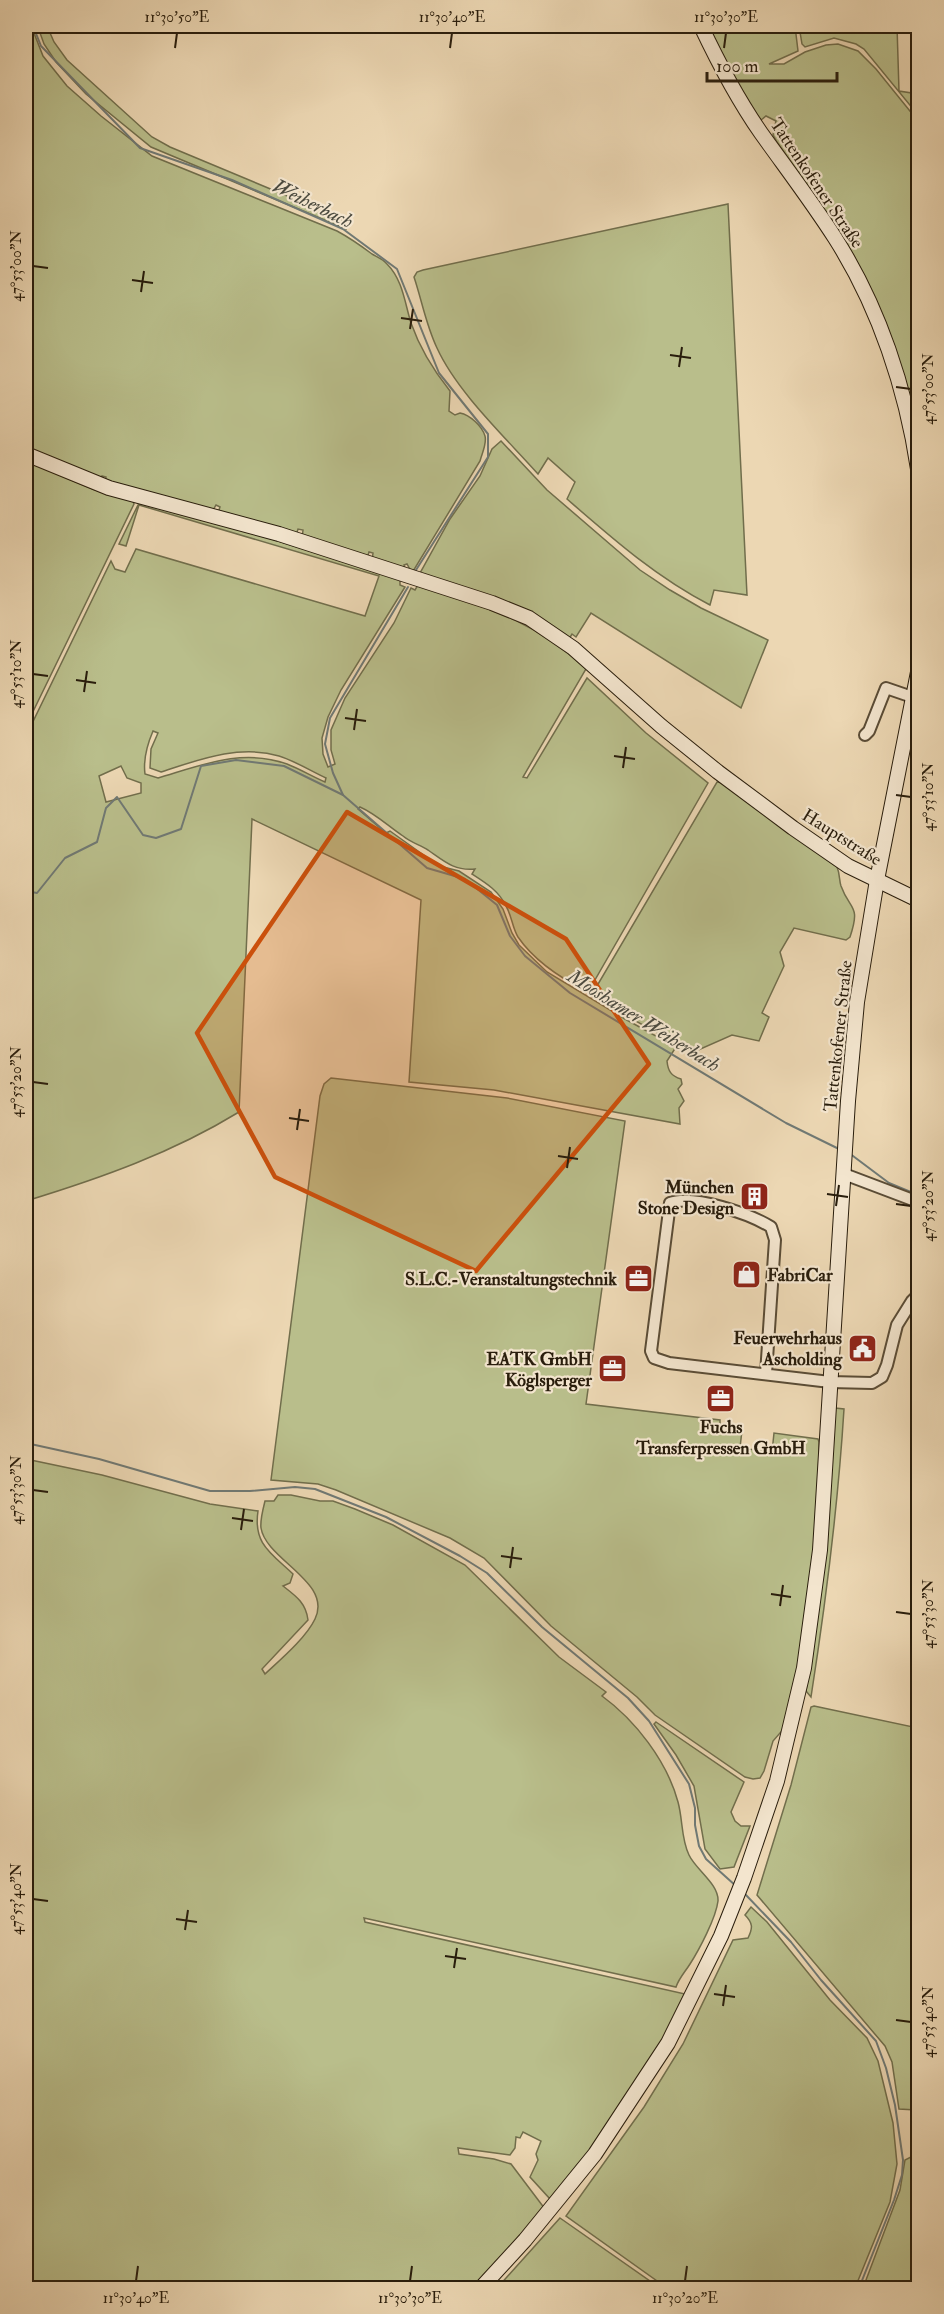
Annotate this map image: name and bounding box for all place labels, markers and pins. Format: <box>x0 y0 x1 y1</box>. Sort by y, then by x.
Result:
place label: München Stone Design <box>638 1176 735 1220</box>
building icon: München Stone Design <box>739 1181 771 1213</box>
shop icon: FabriCar <box>730 1259 762 1291</box>
office icon: S.L.C.-Veranstaltungstechnik <box>622 1263 654 1295</box>
place label: FabriCar <box>767 1264 833 1287</box>
place label: S.L.C.-Veranstaltungstechnik <box>405 1268 617 1291</box>
place label: Feuerwehrhaus Ascholding <box>733 1327 843 1371</box>
public building icon: Feuerwehrhaus Ascholding <box>847 1332 879 1364</box>
place label: EATK GmbH Köglsperger <box>486 1348 592 1392</box>
office icon: EATK GmbH Köglsperger <box>597 1353 629 1385</box>
office icon: Fuchs Transferpressen GmbH <box>705 1382 737 1414</box>
place label: Fuchs Transferpressen GmbH <box>635 1416 806 1460</box>

